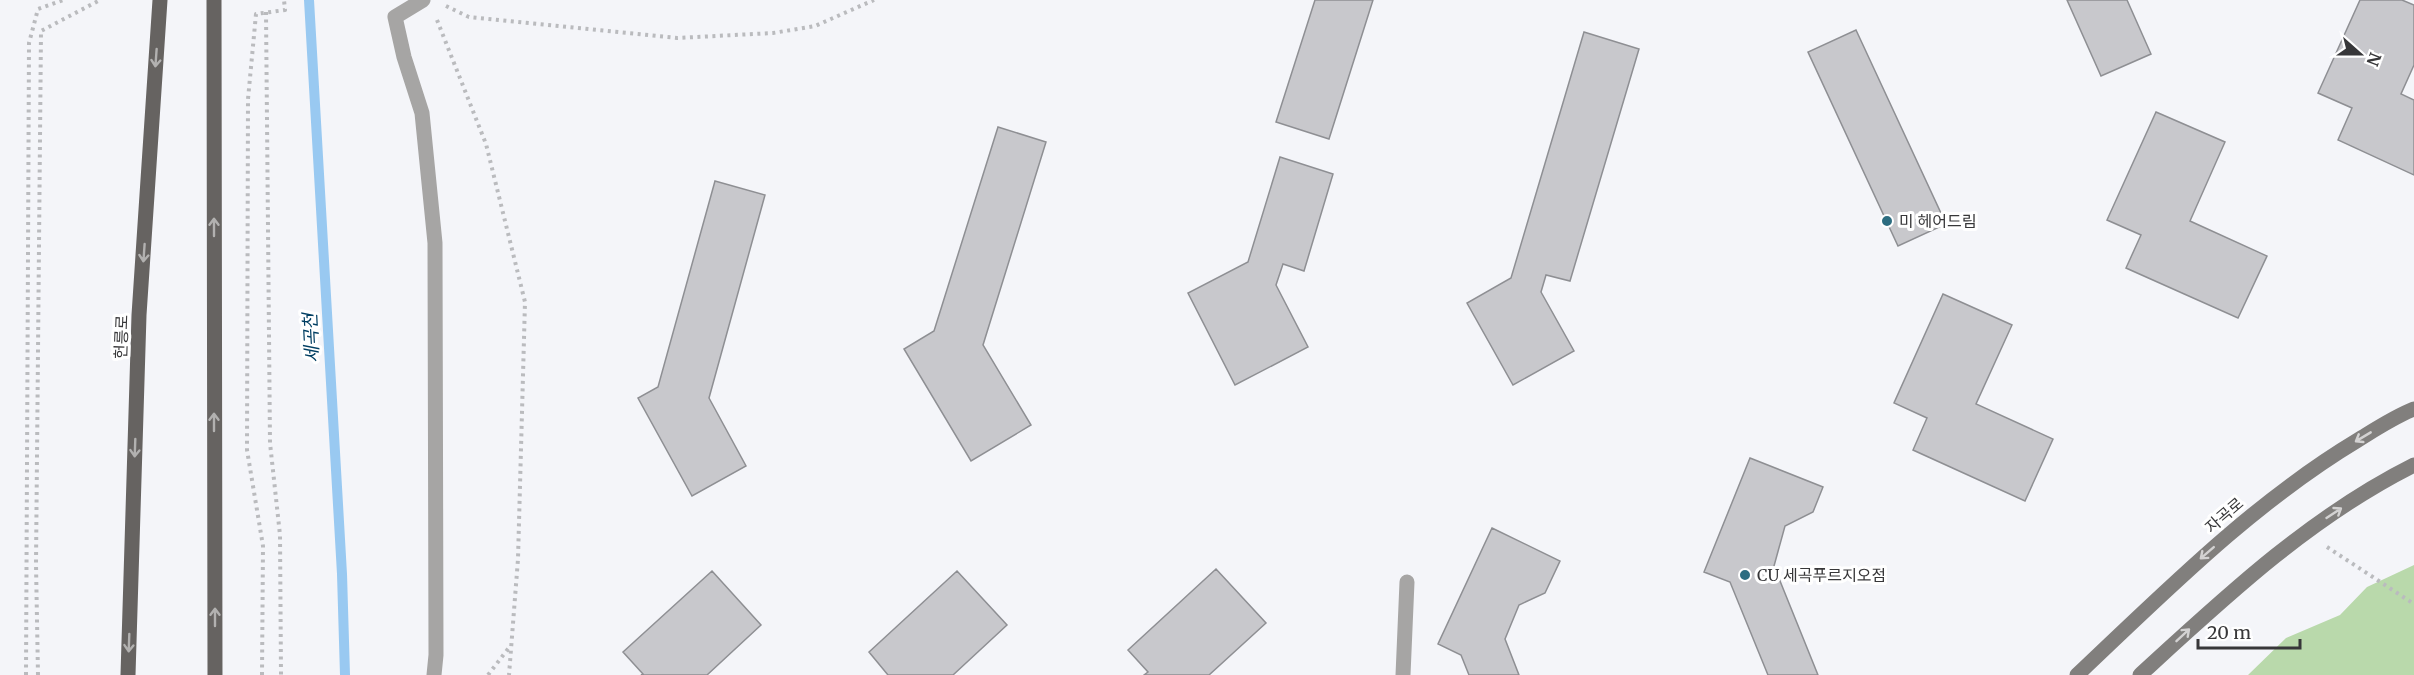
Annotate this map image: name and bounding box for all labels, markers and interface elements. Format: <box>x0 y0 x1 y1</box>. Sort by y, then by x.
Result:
north arrow <box>2330 24 2390 84</box>
one-way arrow <box>151 48 162 68</box>
text: N <box>2362 50 2386 69</box>
place label: 미 헤어드림 <box>1899 211 1976 231</box>
marker: 미 헤어드림 <box>1880 214 1894 228</box>
one-way arrow <box>208 217 220 237</box>
one-way arrow <box>138 242 149 262</box>
water label: 세곡천 <box>298 310 324 363</box>
street label: 헌릉로 <box>110 314 132 359</box>
one-way arrow <box>208 412 220 432</box>
one-way arrow <box>2355 431 2372 443</box>
one-way arrow <box>130 437 141 457</box>
street label: 자곡로 <box>2201 493 2247 537</box>
one-way arrow <box>2325 506 2342 518</box>
one-way arrow <box>2199 547 2215 560</box>
place label: CU 세곡푸르지오점 <box>1757 565 1886 585</box>
marker: CU 세곡푸르지오점 <box>1738 568 1752 582</box>
one-way arrow <box>209 607 221 627</box>
scale bar <box>2198 612 2300 650</box>
text: 20 m <box>2207 621 2251 644</box>
one-way arrow <box>2175 629 2190 643</box>
one-way arrow <box>124 632 135 652</box>

